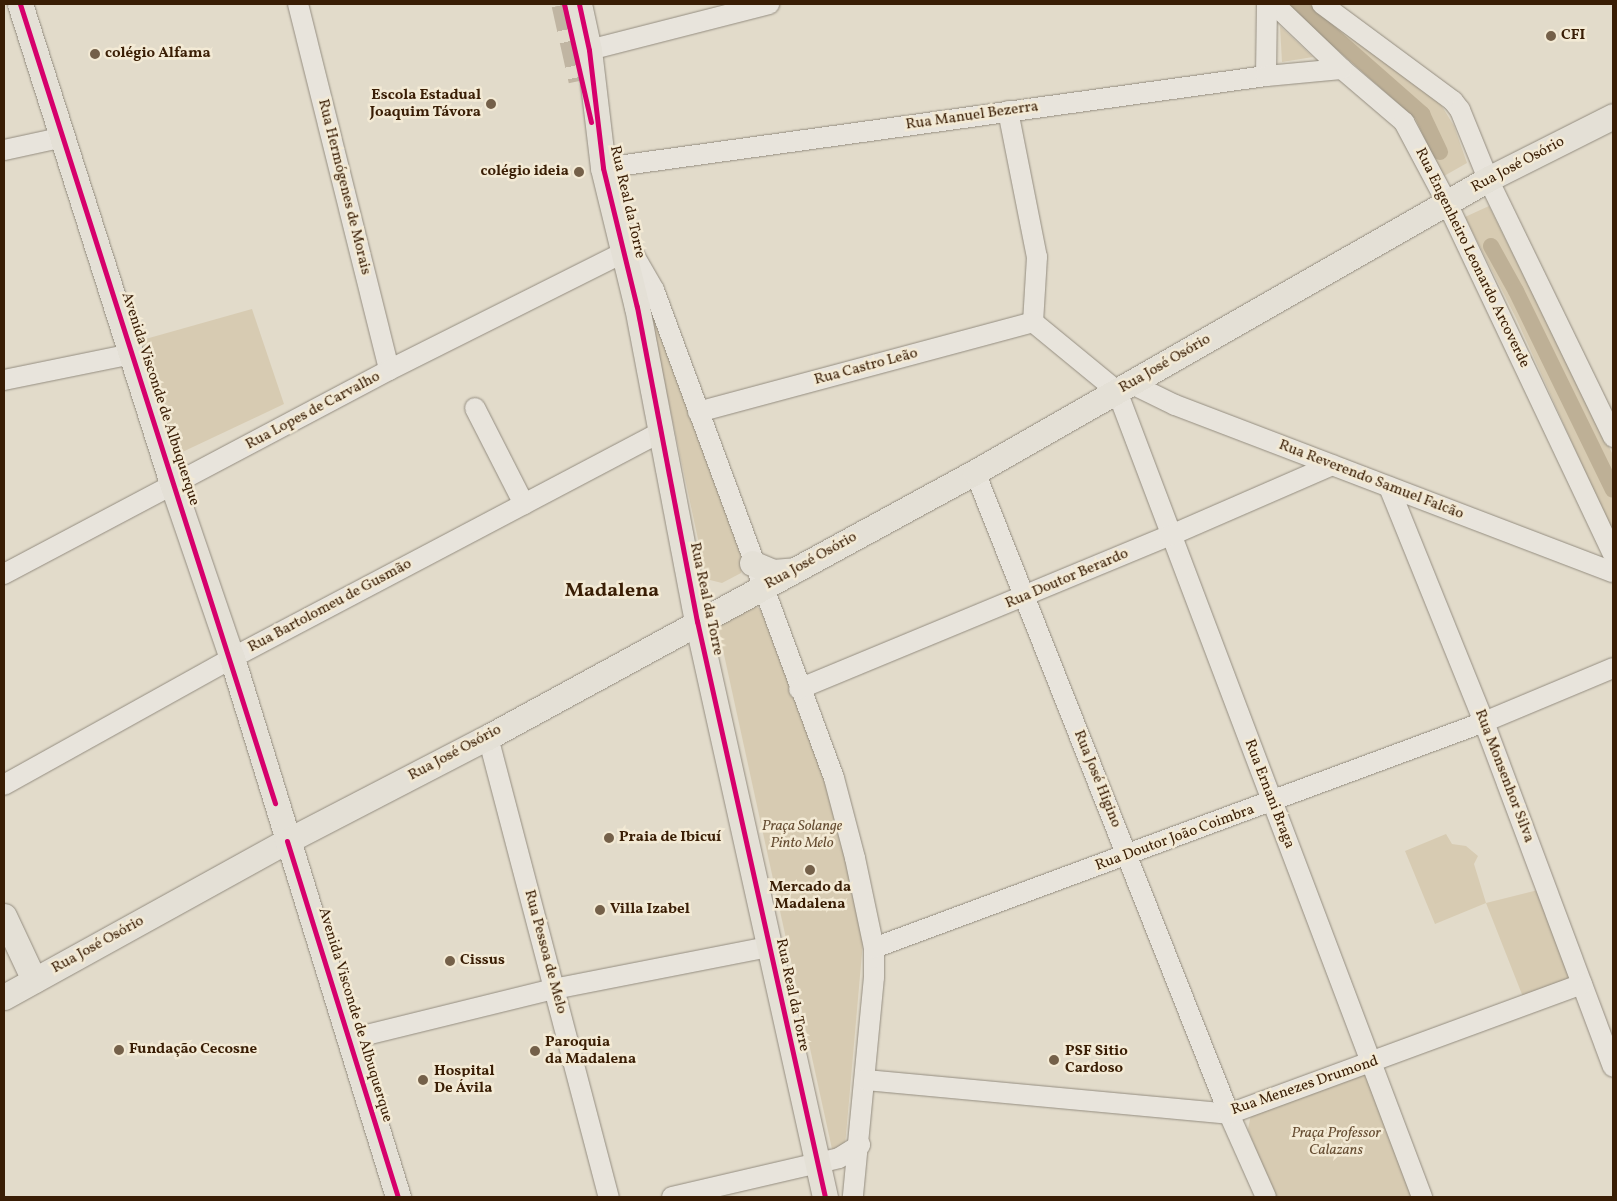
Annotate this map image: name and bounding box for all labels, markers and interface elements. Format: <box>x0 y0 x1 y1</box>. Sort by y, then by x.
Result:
place label: CFI <box>1561 27 1585 45</box>
marker: CFI <box>1545 30 1557 42</box>
place label: colégio Alfama <box>105 45 211 63</box>
marker: colégio Alfama <box>89 48 101 60</box>
place label: Escola Estadual Joaquim Távora <box>369 86 481 121</box>
street label: Rua Hermógenes de Morais <box>313 97 375 277</box>
marker: Escola Estadual Joaquim Távora <box>485 98 497 110</box>
street label: Rua Manuel Bezerra <box>905 98 1039 134</box>
street label: Rua José Osório <box>1468 133 1568 197</box>
street label: Rua Real da Torre <box>605 144 649 260</box>
street label: Rua Engenheiro Leonardo Arcoverde <box>1411 145 1533 371</box>
place label: colégio ideia <box>481 163 569 181</box>
marker: colégio ideia <box>573 166 585 178</box>
street label: Avenida Visconde de Albuquerque <box>117 290 203 508</box>
street label: Rua José Osório <box>1116 331 1214 397</box>
street label: Rua Castro Leão <box>812 345 920 389</box>
street label: Rua Lopes de Carvalho <box>243 368 383 454</box>
street label: Rua Reverendo Samuel Falcão <box>1276 436 1466 524</box>
street label: Rua José Osório <box>762 528 860 594</box>
street label: Rua Real da Torre <box>685 541 727 657</box>
street label: Rua Doutor Berardo <box>1003 545 1131 613</box>
street label: Rua Bartolomeu de Gusmão <box>245 555 415 657</box>
district label: Madalena <box>565 579 659 603</box>
street label: Rua Monsenhor Silva <box>1470 707 1538 845</box>
street label: Rua José Osório <box>405 721 505 785</box>
street label: Rua José Higino <box>1069 728 1125 830</box>
street label: Rua Ernani Braga <box>1240 737 1298 851</box>
street label: Rua Doutor João Coimbra <box>1093 801 1257 875</box>
park label: Praça Solange Pinto Melo <box>762 817 842 852</box>
place label: Praia de Ibicuí <box>619 829 721 847</box>
marker: Praia de Ibicuí <box>603 832 615 844</box>
marker: Mercado da Madalena <box>804 864 816 876</box>
place label: Mercado da Madalena <box>769 878 851 913</box>
street label: Rua Pessoa de Melo <box>520 888 570 1016</box>
place label: Villa Izabel <box>610 901 690 919</box>
marker: Villa Izabel <box>594 904 606 916</box>
street label: Avenida Visconde de Albuquerque <box>314 905 396 1125</box>
street label: Rua José Osório <box>49 912 147 978</box>
street label: Rua Real da Torre <box>771 937 813 1053</box>
place label: Cissus <box>460 952 505 970</box>
marker: Cissus <box>444 955 456 967</box>
place label: Paroquia da Madalena <box>545 1033 636 1068</box>
place label: Fundação Cecosne <box>129 1041 257 1059</box>
place label: PSF Sitio Cardoso <box>1065 1042 1128 1077</box>
marker: Fundação Cecosne <box>113 1044 125 1056</box>
marker: Paroquia da Madalena <box>529 1045 541 1057</box>
street label: Rua Menezes Drumond <box>1229 1052 1381 1120</box>
marker: PSF Sitio Cardoso <box>1047 1053 1061 1067</box>
place label: Hospital De Ávila <box>434 1062 495 1097</box>
marker: Hospital De Ávila <box>416 1073 430 1087</box>
park label: Praça Professor Calazans <box>1291 1124 1381 1159</box>

